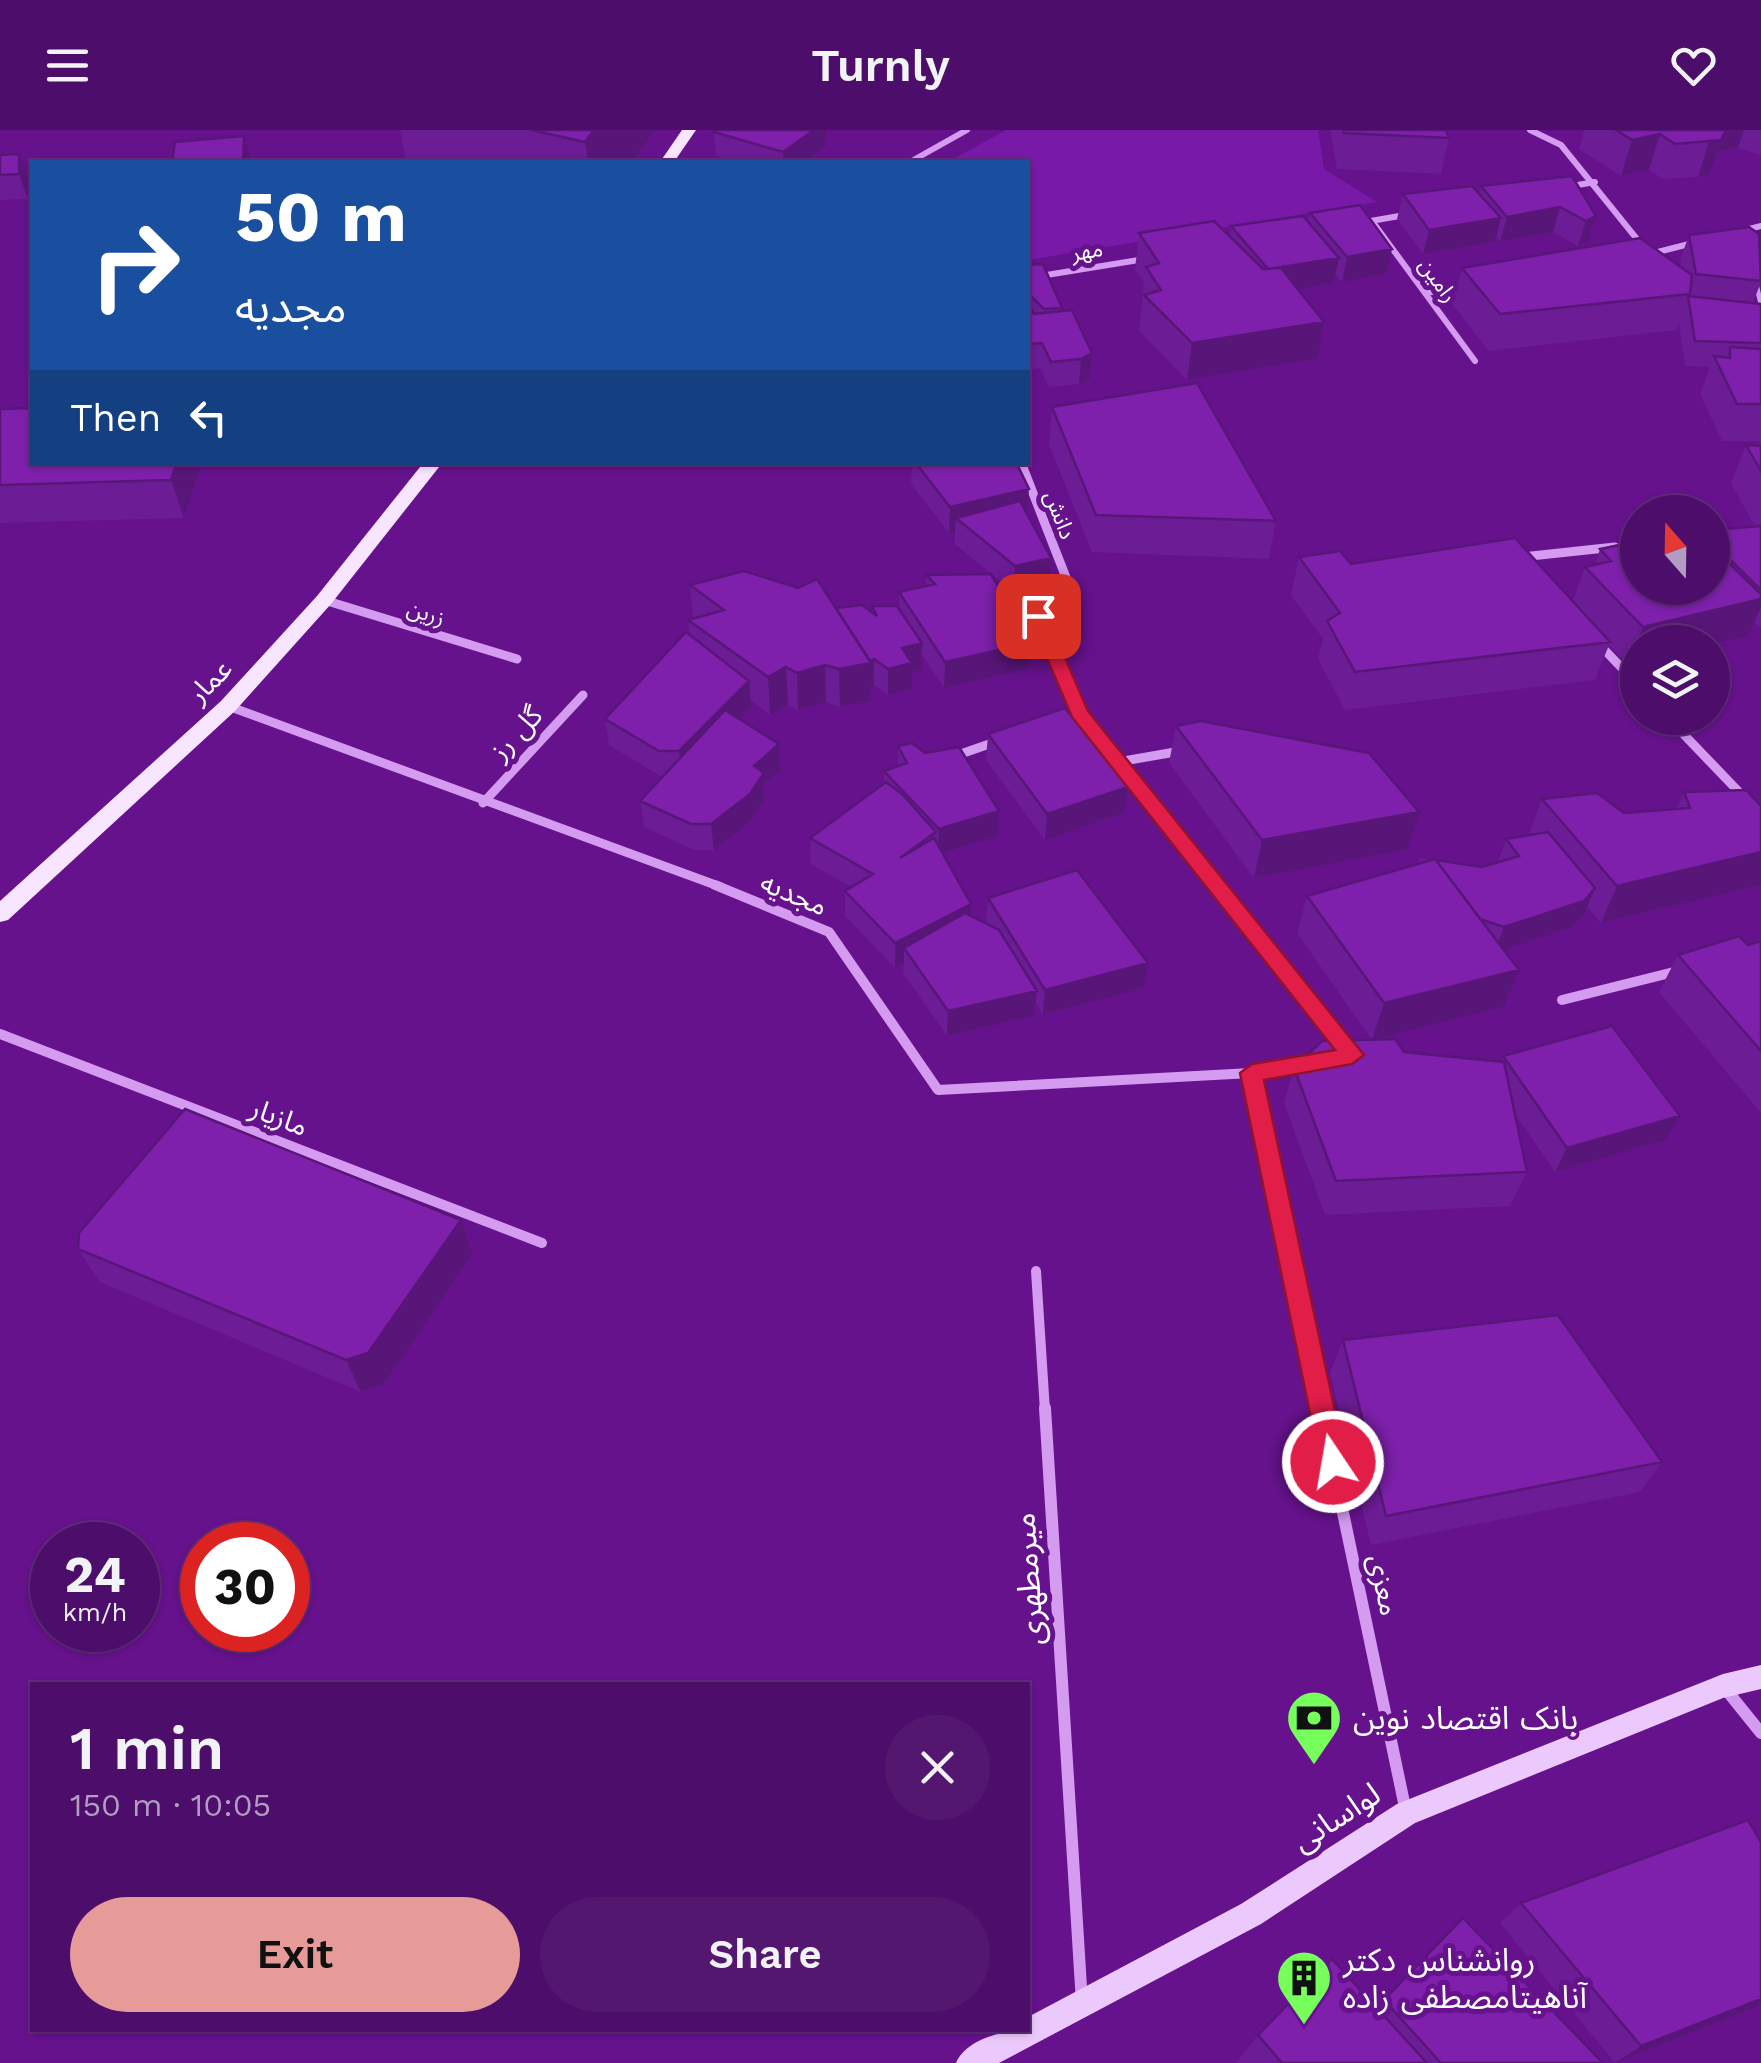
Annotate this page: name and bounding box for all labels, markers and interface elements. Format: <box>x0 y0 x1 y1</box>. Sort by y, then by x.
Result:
icon: menu <box>40 38 95 93</box>
icon: heart <box>1666 38 1721 93</box>
text: Turnly <box>811 39 950 92</box>
text: 50 m <box>235 176 407 258</box>
icon: right <box>70 200 200 330</box>
street label: مهر <box>1068 236 1105 266</box>
street label: رامین <box>1413 253 1462 308</box>
text: مجدیه <box>235 280 347 333</box>
icon: left <box>181 390 236 445</box>
text: Then <box>70 396 161 440</box>
street label: دانش <box>1039 487 1081 543</box>
north arrow <box>1620 495 1730 605</box>
map controls <box>1620 495 1730 735</box>
pin <box>996 574 1081 659</box>
icon: arrive <box>1011 589 1066 644</box>
street label: زرین <box>404 595 448 631</box>
button: layers <box>1620 625 1730 735</box>
street label: عمار <box>180 652 239 711</box>
street label: گل رز <box>482 699 550 768</box>
street label: مجدیه <box>756 865 832 923</box>
street label: مازیار <box>245 1091 312 1143</box>
position arrow <box>1281 1410 1385 1514</box>
street label: میرمطهری <box>1004 1511 1052 1647</box>
speed limit sign: 30 <box>180 1522 310 1652</box>
text: 24 <box>64 1545 126 1604</box>
street label: معزی <box>1361 1551 1407 1619</box>
text: km/h <box>63 1598 127 1627</box>
bank icon: بانک اقتصاد نوین <box>1284 1688 1344 1767</box>
place label: بانک اقتصاد نوین <box>1353 1699 1578 1737</box>
text: 1 min <box>70 1713 224 1784</box>
button: close <box>885 1715 990 1820</box>
street label: لواسانی <box>1285 1774 1387 1860</box>
text: 150 m · 10:05 <box>70 1786 271 1824</box>
button: Exit <box>70 1897 520 2012</box>
button: Share <box>540 1897 990 2012</box>
place label: روانشناس دکتر آناهیتامصطفی زاده <box>1342 1941 1589 2016</box>
building icon: روانشناس دکتر آناهیتامصطفی زاده <box>1274 1948 1334 2027</box>

